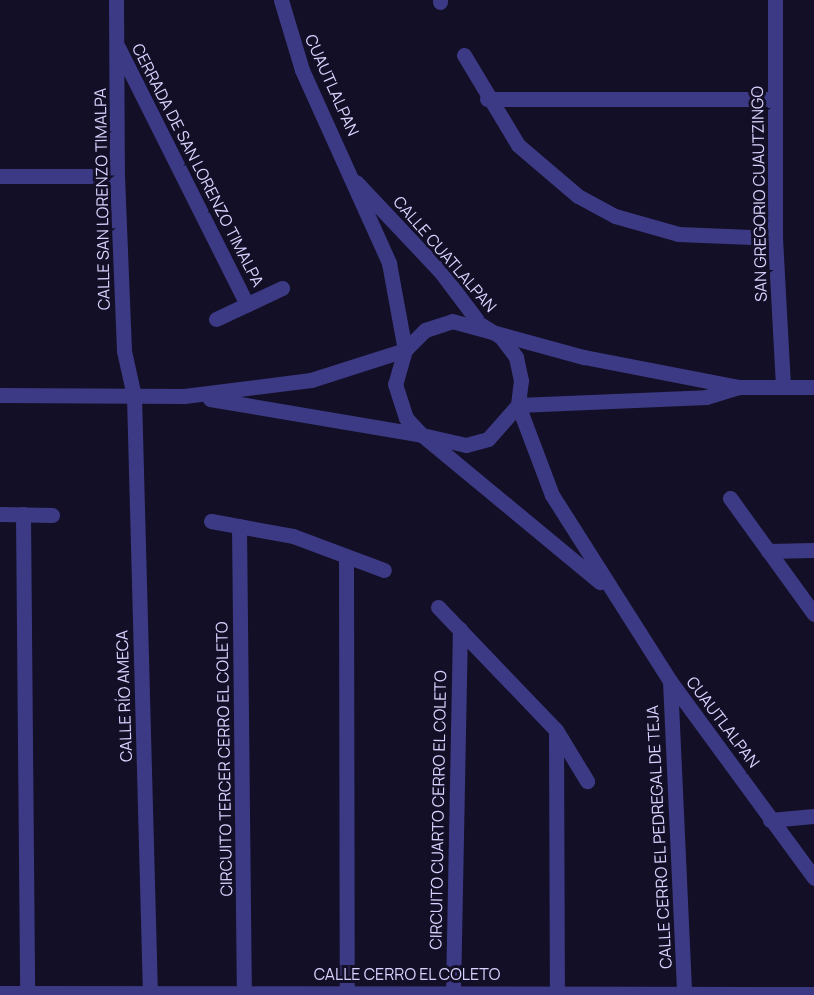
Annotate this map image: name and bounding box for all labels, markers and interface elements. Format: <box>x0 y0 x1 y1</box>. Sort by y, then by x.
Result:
street label: CUAUTLALPAN <box>301 31 363 139</box>
street label: CERRADA DE SAN LORENZO TIMALPA <box>128 40 268 290</box>
street label: SAN GREGORIO CUAUTZINGO <box>748 86 770 302</box>
street label: CALLE SAN LORENZO TIMALPA <box>90 88 114 310</box>
street label: CALLE CUATLALPAN <box>389 192 501 316</box>
street label: CIRCUITO TERCER CERRO EL COLETO <box>212 621 236 897</box>
street label: CALLE RÍO AMECA <box>112 630 136 762</box>
street label: CIRCUITO CUARTO CERRO EL COLETO <box>426 670 450 950</box>
street label: CUAUTLALPAN <box>682 673 764 771</box>
street label: CALLE CERRO EL PEDREGAL DE TEJA <box>642 704 676 970</box>
street label: CALLE CERRO EL COLETO <box>313 964 501 984</box>

